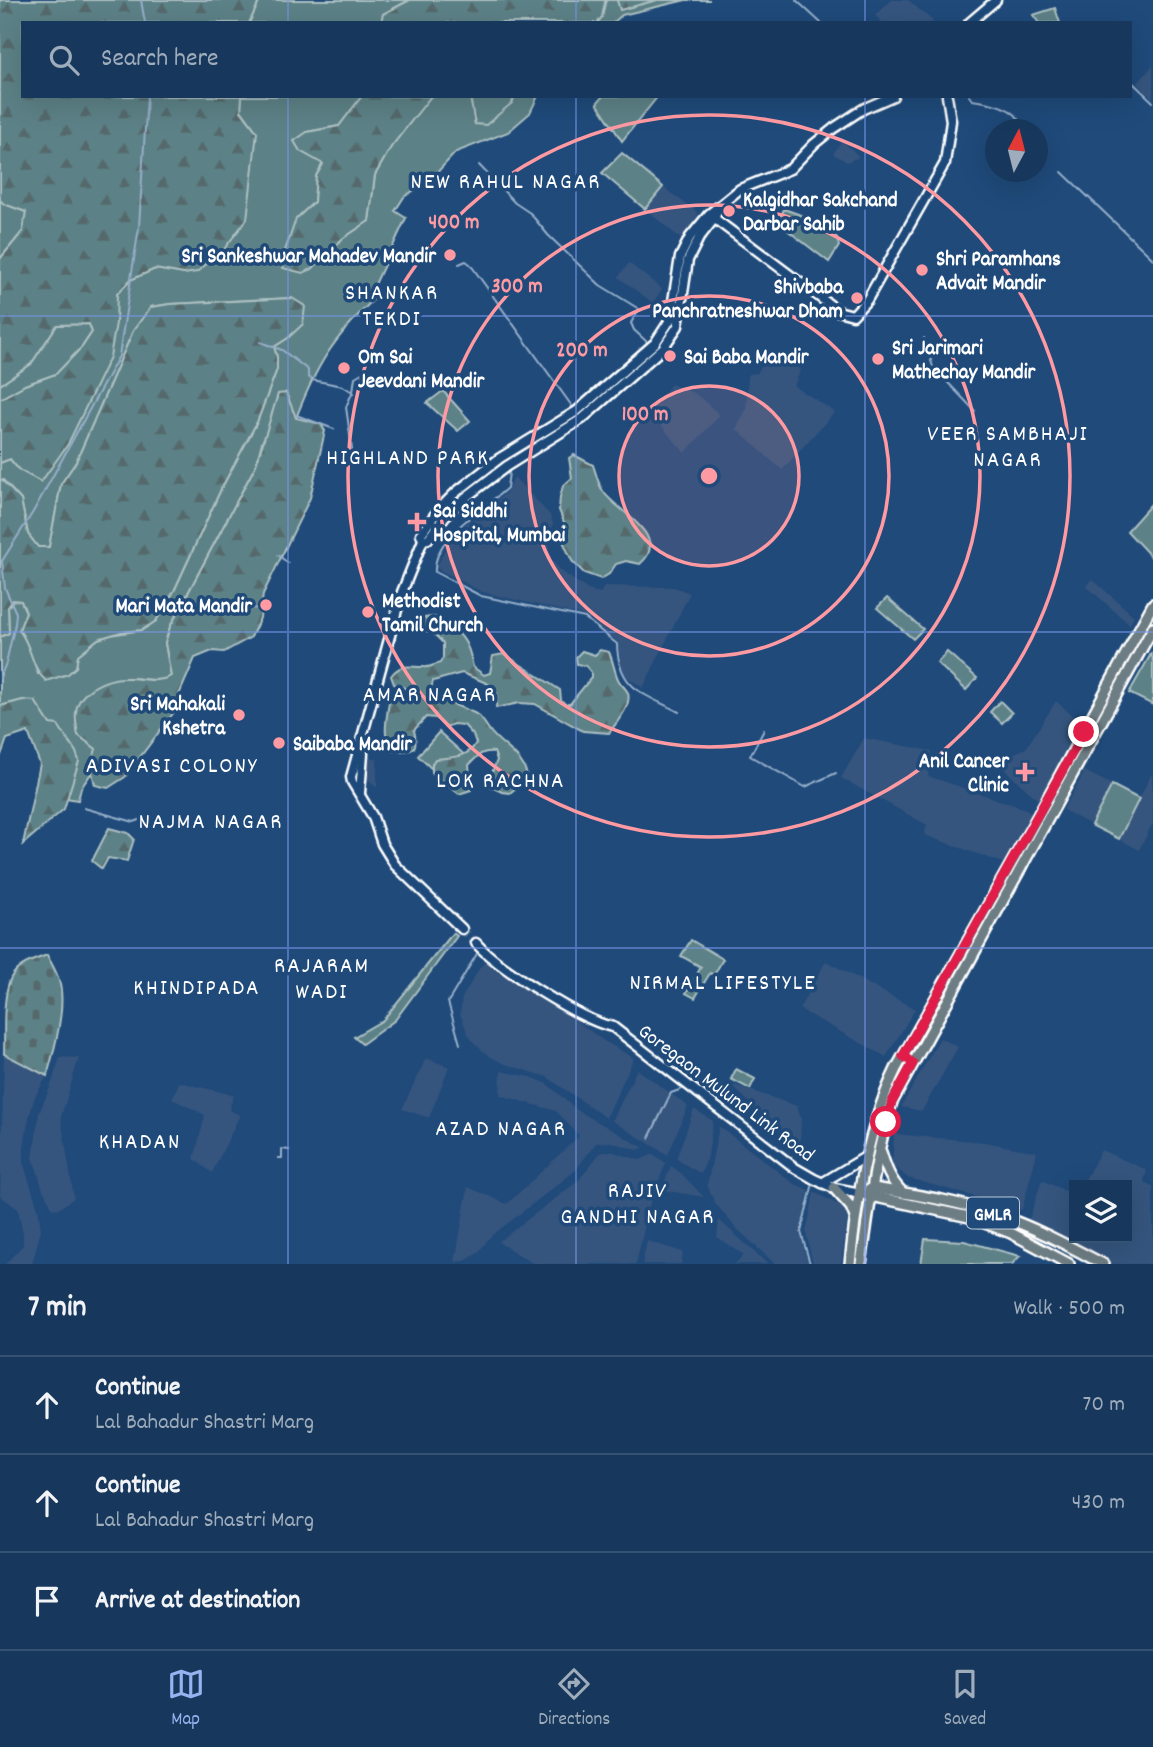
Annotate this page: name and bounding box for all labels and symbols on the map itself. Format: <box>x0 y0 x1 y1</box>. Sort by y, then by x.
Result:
north arrow <box>985 119 1048 182</box>
district label: NEW RAHUL NAGAR <box>411 167 601 200</box>
place label: Kalgidhar Sakchand Darbar Sahib <box>743 187 898 241</box>
marker: Kalgidhar Sakchand Darbar Sahib <box>721 203 737 219</box>
text: 400 m <box>429 209 479 239</box>
place label: Sri Sankeshwar Mahadev Mandir <box>182 243 437 273</box>
place label: Shri Paramhans Advait Mandir <box>936 246 1061 300</box>
marker: Sri Sankeshwar Mahadev Mandir <box>442 247 458 263</box>
marker: Shri Paramhans Advait Mandir <box>914 262 930 278</box>
text: 300 m <box>491 273 543 303</box>
place label: Shivbaba Panchratneshwar Dham <box>652 274 844 328</box>
district label: SHANKAR TEKDI <box>345 278 439 337</box>
marker: Shivbaba Panchratneshwar Dham <box>849 290 865 306</box>
place label: Sri Jarimari Mathechay Mandir <box>892 335 1037 389</box>
text: 200 m <box>556 337 608 367</box>
place label: Om Sai Jeevdani Mandir <box>358 344 485 398</box>
place label: Sai Baba Mandir <box>684 344 810 374</box>
marker: Sai Baba Mandir <box>662 348 678 364</box>
marker: Sri Jarimari Mathechay Mandir <box>870 351 886 367</box>
marker: Om Sai Jeevdani Mandir <box>336 360 352 376</box>
text: 100 m <box>622 401 668 431</box>
district label: VEER SAMBHAJI NAGAR <box>927 419 1089 478</box>
district label: HIGHLAND PARK <box>326 443 490 476</box>
centre of rings <box>697 464 721 488</box>
place label: Sai Siddhi Hospital, Mumbai <box>433 498 566 552</box>
marker: Sai Siddhi Hospital, Mumbai <box>407 512 427 532</box>
place label: Methodist Tamil Church <box>382 588 484 642</box>
place label: Mari Mata Mandir <box>116 593 253 623</box>
marker: Mari Mata Mandir <box>258 597 274 613</box>
marker: Methodist Tamil Church <box>360 604 376 620</box>
district label: AMAR NAGAR <box>363 680 497 713</box>
place label: Sri Mahakali Kshetra <box>130 691 226 745</box>
marker: Sri Mahakali Kshetra <box>231 707 247 723</box>
route end <box>1068 716 1099 747</box>
place label: Saibaba Mandir <box>293 731 413 761</box>
marker: Saibaba Mandir <box>271 735 287 751</box>
place label: Anil Cancer Clinic <box>919 748 1010 802</box>
district label: ADIVASI COLONY <box>86 751 258 784</box>
marker: Anil Cancer Clinic <box>1015 762 1035 782</box>
district label: LOK RACHNA <box>436 766 566 799</box>
district label: NAJMA NAGAR <box>139 807 283 840</box>
district label: RAJARAM WADI <box>274 951 370 1010</box>
district label: NIRMAL LIFESTYLE <box>629 968 817 1001</box>
district label: KHINDIPADA <box>133 973 261 1006</box>
street label: Goregaon Mulund Link Road <box>631 1018 820 1171</box>
route start <box>870 1106 901 1137</box>
district label: AZAD NAGAR <box>435 1114 567 1147</box>
district label: KHADAN <box>99 1127 181 1160</box>
district label: RAJIV GANDHI NAGAR <box>561 1176 715 1235</box>
road number: GMLR <box>967 1198 1019 1228</box>

